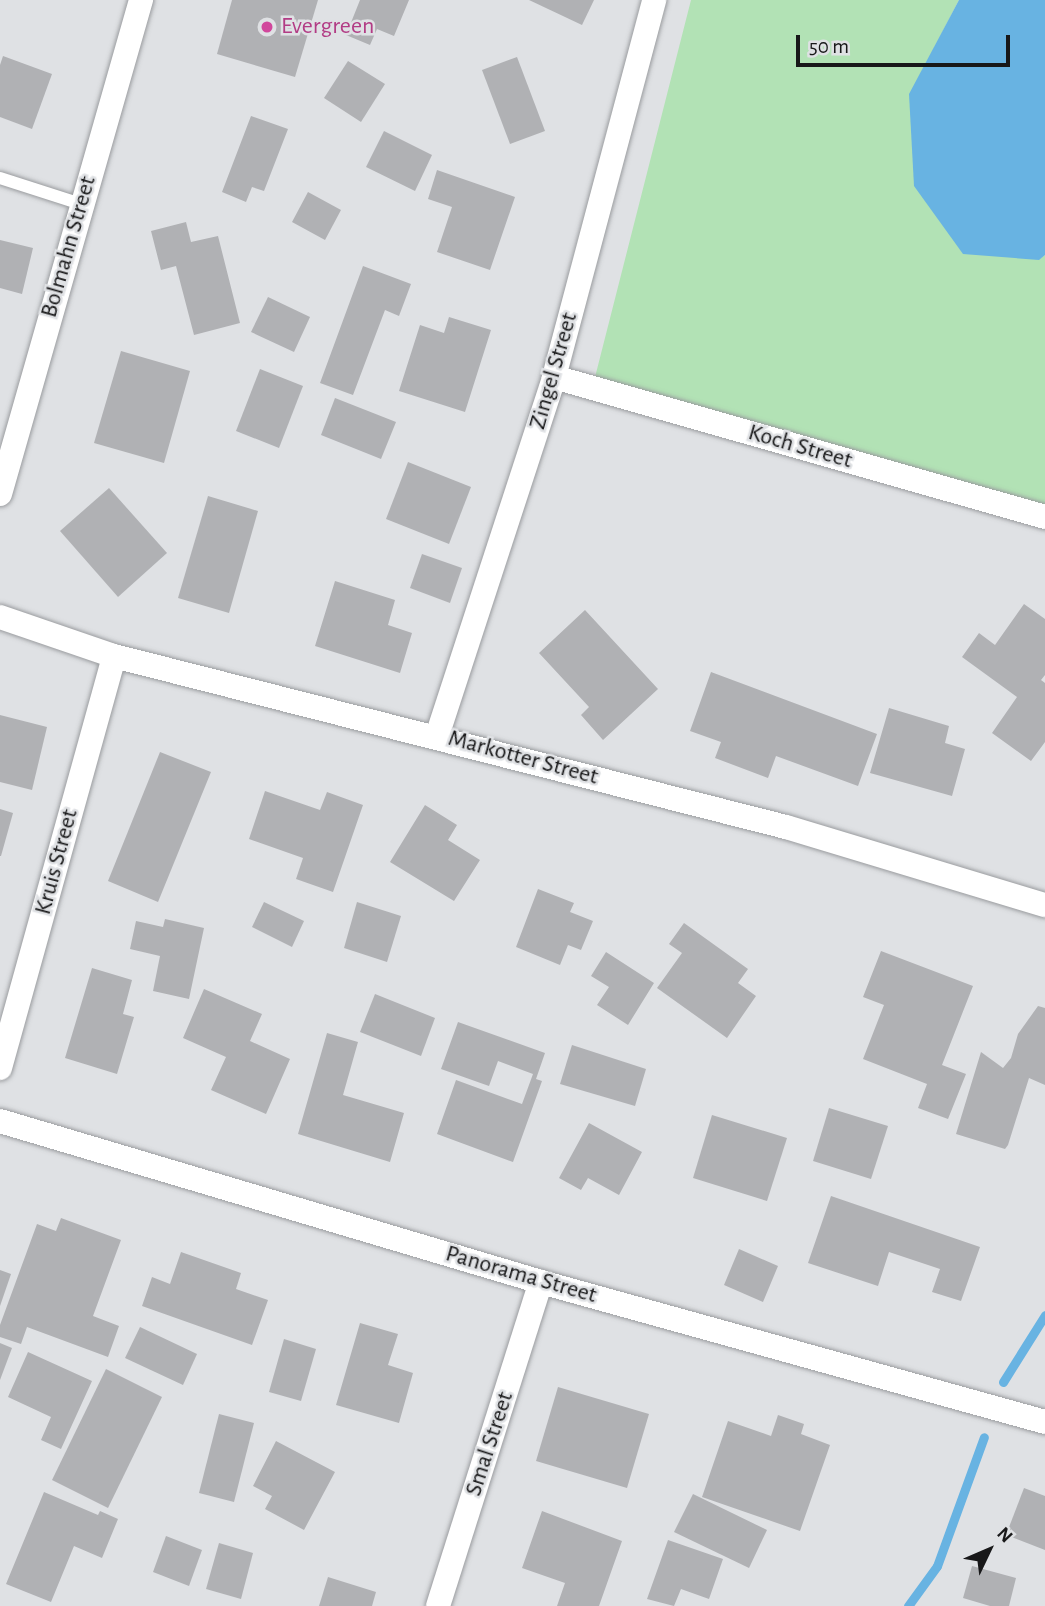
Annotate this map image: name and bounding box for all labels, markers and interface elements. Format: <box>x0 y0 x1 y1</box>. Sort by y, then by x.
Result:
place label: Evergreen <box>281 13 374 41</box>
marker: Evergreen <box>259 19 275 35</box>
scale bar <box>800 21 1014 65</box>
text: 50 m <box>809 36 849 57</box>
street label: Bolmahn Street <box>35 173 103 321</box>
street label: Zingel Street <box>524 309 584 433</box>
street label: Koch Street <box>745 418 855 476</box>
street label: Markotter Street <box>445 724 601 792</box>
street label: Kruis Street <box>29 806 85 918</box>
street label: Panorama Street <box>442 1240 600 1310</box>
street label: Smal Street <box>460 1388 520 1500</box>
north arrow <box>954 1515 1024 1585</box>
text: N <box>993 1524 1016 1546</box>

